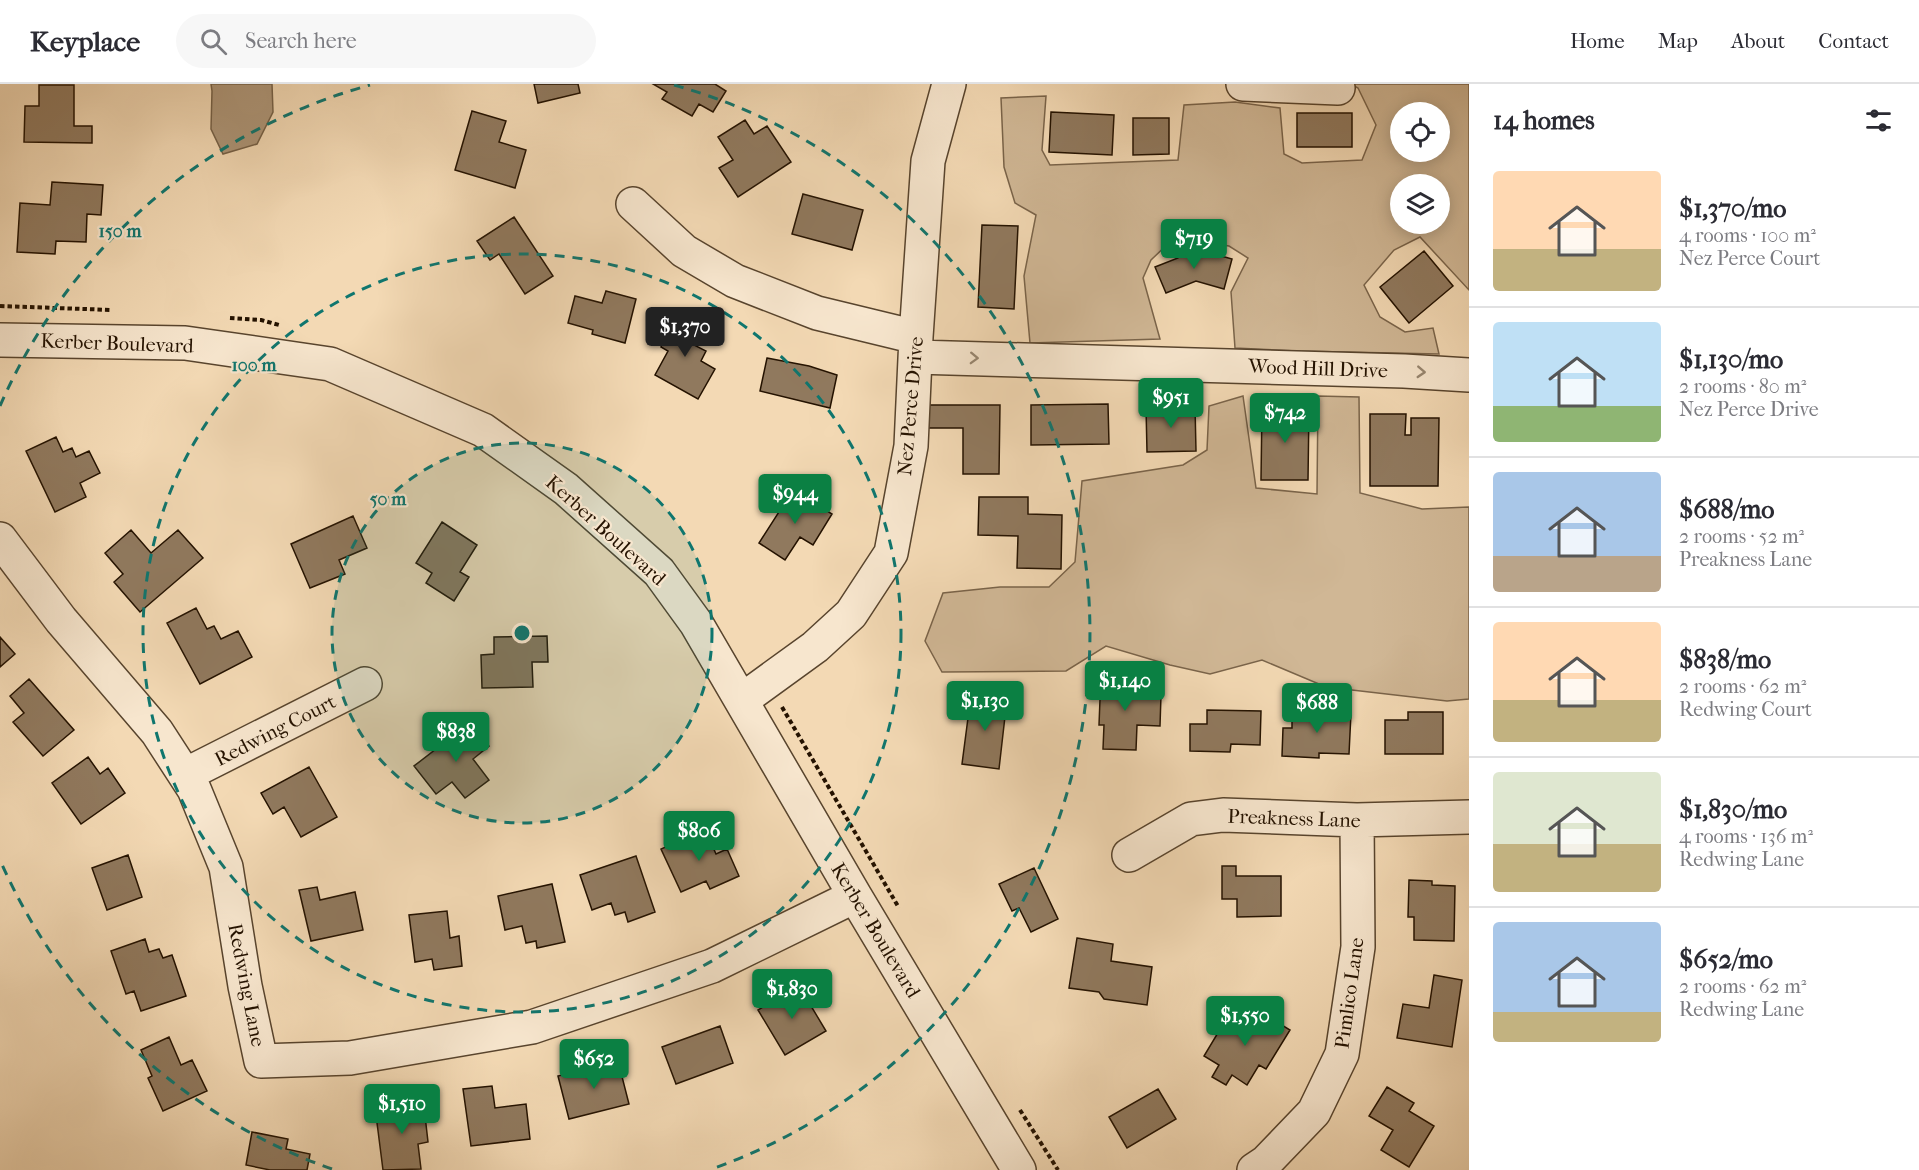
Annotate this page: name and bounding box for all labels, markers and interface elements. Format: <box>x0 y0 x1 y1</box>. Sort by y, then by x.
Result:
search box <box>176 14 596 68</box>
text: Keyplace <box>30 25 140 58</box>
icon: search <box>197 25 230 58</box>
text: Search here <box>245 28 357 54</box>
text: Home <box>1570 29 1625 53</box>
text: Map <box>1658 29 1698 53</box>
text: About <box>1731 29 1785 53</box>
text: Contact <box>1818 29 1889 53</box>
map controls <box>1390 102 1450 234</box>
button: locate <box>1390 102 1450 162</box>
icon: filters <box>1862 104 1895 137</box>
text: 14 homes <box>1493 105 1595 136</box>
button: layers <box>1390 174 1450 234</box>
text: $1,370/mo <box>1679 193 1786 224</box>
icon: home <box>1541 195 1613 267</box>
pin: $719 <box>1158 219 1230 270</box>
text: 150 m <box>99 221 142 242</box>
text: 4 rooms · 100 m² <box>1679 224 1816 247</box>
text: $719 <box>1175 227 1213 250</box>
text: Nez Perce Court <box>1679 247 1820 270</box>
pin: $1,370 <box>636 307 734 358</box>
text: $1,370 <box>660 315 711 338</box>
street label: Kerber Boulevard <box>40 329 195 358</box>
street label: Nez Perce Drive <box>893 335 928 477</box>
text: $1,130/mo <box>1679 344 1783 375</box>
icon: home <box>1541 346 1613 418</box>
one-way arrow <box>970 352 979 365</box>
text: 100 m <box>231 355 278 376</box>
street label: Wood Hill Drive <box>1247 355 1388 382</box>
one-way arrow <box>1417 365 1426 378</box>
text: 2 rooms · 80 m² <box>1679 375 1806 398</box>
pin: $951 <box>1135 378 1207 429</box>
text: $951 <box>1152 386 1190 409</box>
pin: $742 <box>1249 393 1321 444</box>
text: Nez Perce Drive <box>1679 398 1819 421</box>
text: $742 <box>1264 401 1306 424</box>
street label: Kerber Boulevard <box>541 471 671 591</box>
pin: $944 <box>759 474 831 525</box>
text: $944 <box>772 482 818 505</box>
text: 50 m <box>370 489 407 510</box>
text: $688/mo <box>1679 494 1775 525</box>
icon: home <box>1541 496 1613 568</box>
text: 2 rooms · 52 m² <box>1679 525 1804 548</box>
text: Preakness Lane <box>1679 548 1812 571</box>
centre of rings <box>512 623 532 643</box>
text: $838/mo <box>1679 644 1771 675</box>
icon: home <box>1541 646 1613 718</box>
pin: $1,140 <box>1076 661 1174 712</box>
text: $1,140 <box>1099 669 1151 692</box>
text: 2 rooms · 62 m² <box>1679 675 1806 698</box>
pin: $1,130 <box>936 681 1034 732</box>
pin: $688 <box>1281 683 1353 734</box>
text: $1,130 <box>961 689 1009 712</box>
street label: Redwing Court <box>211 690 340 771</box>
text: $688 <box>1296 691 1338 714</box>
text: Redwing Court <box>1679 698 1812 721</box>
pin: $838 <box>420 712 492 763</box>
text: $838 <box>436 720 476 743</box>
text: $1,830/mo <box>1679 794 1787 825</box>
icon: home <box>1541 796 1613 868</box>
street label: Preakness Lane <box>1227 805 1361 832</box>
pin: $806 <box>663 811 735 862</box>
text: $806 <box>678 819 720 842</box>
text: 4 rooms · 136 m² <box>1679 825 1813 848</box>
text: Redwing Lane <box>1679 848 1804 871</box>
street label: Kerber Boulevard <box>826 859 925 1003</box>
street label: Redwing Lane <box>223 922 270 1049</box>
street label: Pimlico Lane <box>1330 936 1369 1050</box>
text: $652/mo <box>1679 944 1773 975</box>
icon: home <box>1541 946 1613 1018</box>
pin: $1,830 <box>743 969 841 1020</box>
text: 2 rooms · 62 m² <box>1679 975 1806 998</box>
text: $1,830 <box>766 977 818 1000</box>
pin: $1,550 <box>1196 996 1294 1047</box>
text: Redwing Lane <box>1679 998 1804 1021</box>
text: $1,550 <box>1220 1004 1270 1027</box>
pin: $652 <box>558 1039 630 1090</box>
text: $652 <box>574 1047 614 1070</box>
pin: $1,510 <box>353 1084 451 1135</box>
text: $1,510 <box>378 1092 426 1115</box>

